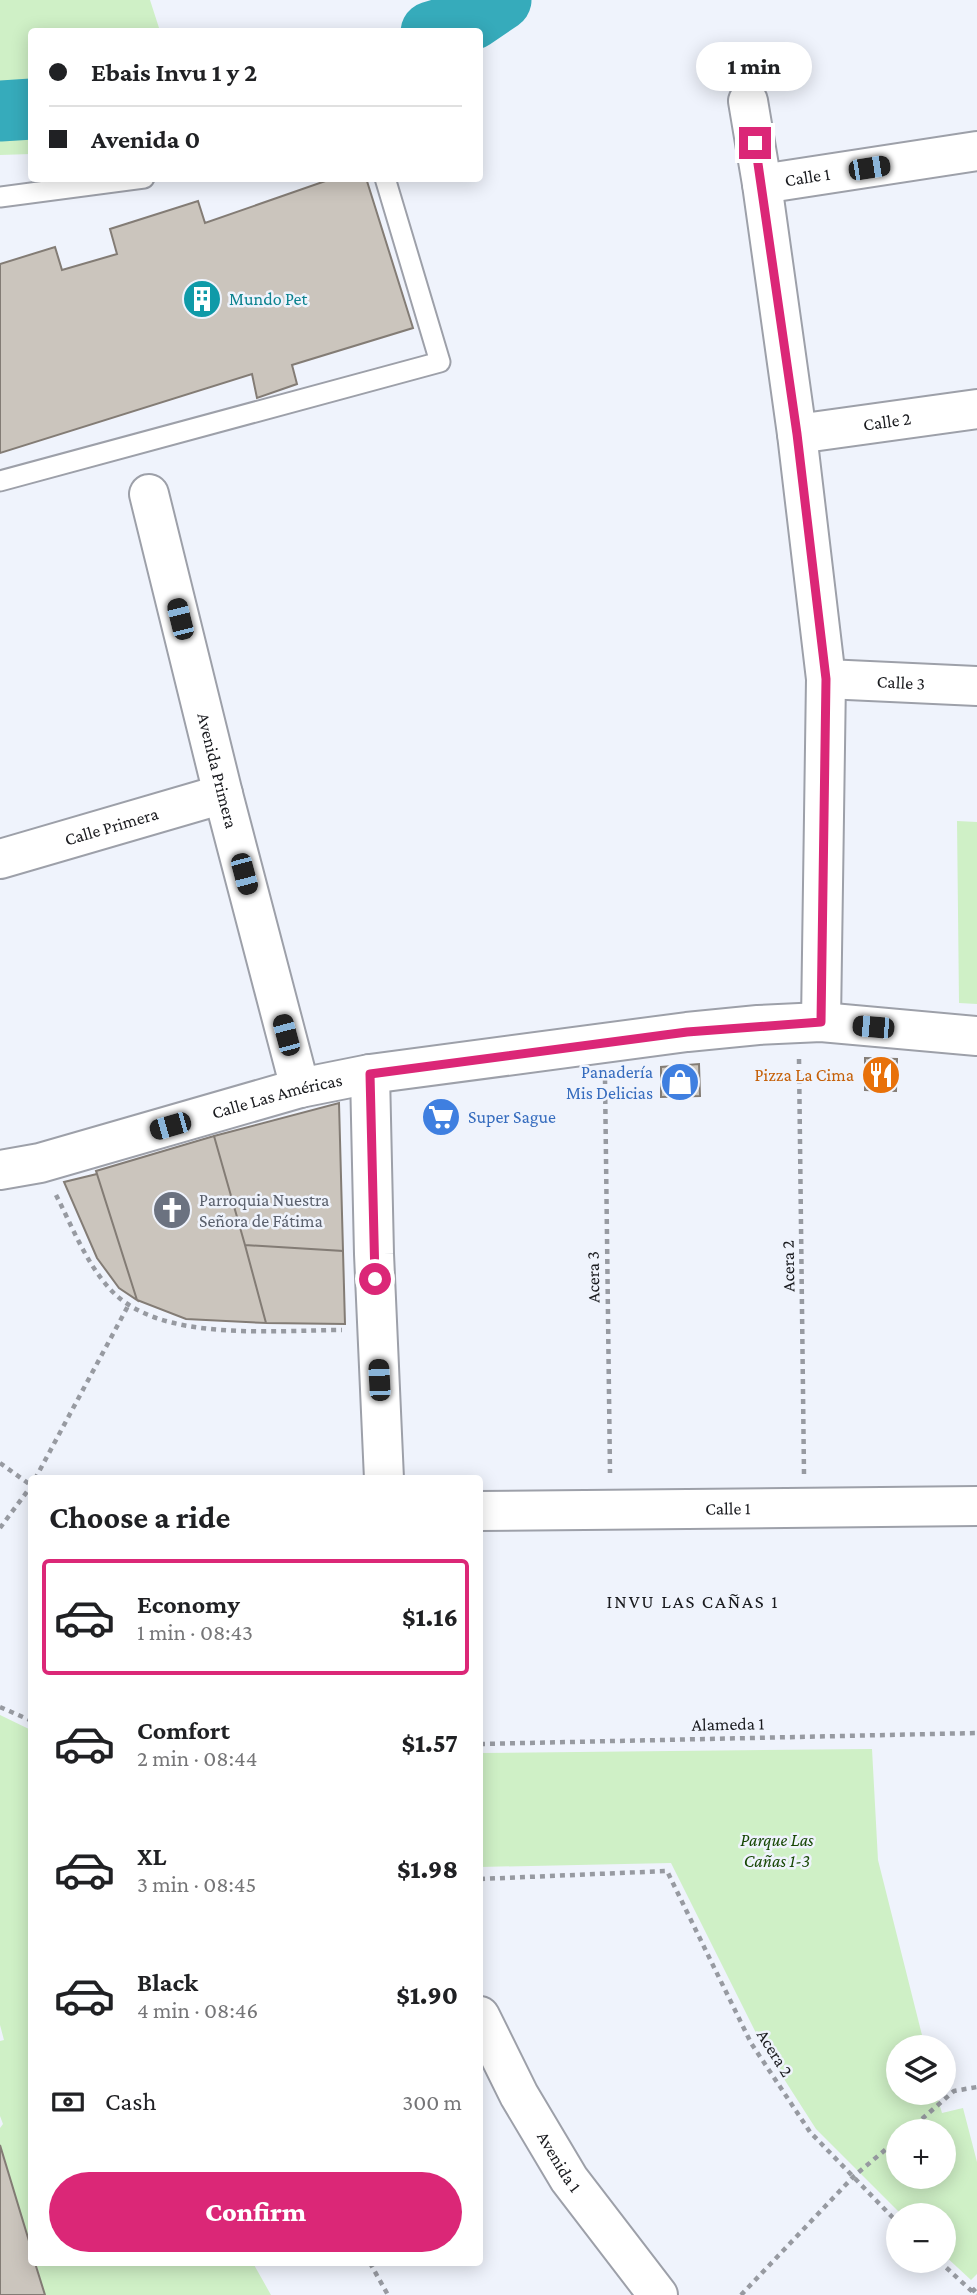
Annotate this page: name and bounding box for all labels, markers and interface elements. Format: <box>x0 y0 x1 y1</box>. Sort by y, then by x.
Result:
callout: 1 min <box>697 41 813 90</box>
text: 1 min <box>727 53 781 79</box>
text: Ebais Invu 1 y 2 <box>91 58 257 87</box>
text: Avenida 0 <box>91 125 200 154</box>
route end <box>739 127 771 159</box>
car <box>847 154 892 182</box>
street label: Calle 1 <box>783 164 832 190</box>
building icon: Mundo Pet <box>181 278 223 320</box>
place label: Mundo Pet <box>229 289 309 309</box>
street label: Calle 2 <box>862 408 912 435</box>
car <box>165 596 196 642</box>
street label: Calle 3 <box>876 671 925 694</box>
street label: Avenida Primera <box>193 711 242 831</box>
street label: Calle Primera <box>62 803 161 850</box>
car <box>229 851 260 897</box>
car <box>271 1012 302 1058</box>
car <box>852 1015 895 1039</box>
restaurant icon: Pizza La Cima <box>860 1054 902 1096</box>
shop icon: Panadería Mis Delicias <box>659 1061 701 1103</box>
place label: Panadería Mis Delicias <box>566 1062 653 1103</box>
place label: Pizza La Cima <box>754 1065 854 1085</box>
street label: Calle Las Américas <box>210 1070 344 1123</box>
supermarket icon: Super Sague <box>420 1096 462 1138</box>
place label: Super Sague <box>468 1107 556 1127</box>
car <box>147 1110 194 1142</box>
church icon: Parroquia Nuestra Señora de Fátima <box>151 1189 193 1231</box>
place label: Parroquia Nuestra Señora de Fátima <box>199 1190 329 1231</box>
street label: Acera 2 <box>778 1240 798 1292</box>
street label: Acera 3 <box>583 1251 603 1303</box>
route start <box>359 1263 391 1295</box>
car <box>368 1358 391 1402</box>
street label: Calle 1 <box>705 1498 751 1519</box>
text: Choose a ride <box>49 1499 230 1535</box>
icon: car <box>53 1586 116 1649</box>
text: Economy <box>137 1590 240 1619</box>
district label: INVU LAS CAÑAS 1 <box>606 1591 780 1612</box>
text: $1.16 <box>402 1603 458 1632</box>
text: 1 min · 08:43 <box>137 1619 253 1645</box>
icon: car <box>53 1712 116 1775</box>
street label: Alameda 1 <box>691 1713 765 1735</box>
text: Comfort <box>137 1716 230 1745</box>
text: $1.57 <box>401 1729 458 1758</box>
text: 2 min · 08:44 <box>137 1745 257 1771</box>
park label: Parque Las Cañas 1-3 <box>740 1830 814 1871</box>
icon: car <box>53 1838 116 1901</box>
text: XL <box>137 1842 166 1871</box>
text: $1.98 <box>397 1855 458 1884</box>
text: 3 min · 08:45 <box>137 1871 256 1897</box>
icon: car <box>53 1964 116 2027</box>
text: Black <box>137 1968 198 1997</box>
text: $1.90 <box>396 1981 458 2010</box>
text: 4 min · 08:46 <box>137 1997 258 2023</box>
street label: Acera 2 <box>753 2026 797 2080</box>
map controls <box>886 2035 956 2273</box>
button: layers <box>886 2035 956 2105</box>
icon: cash <box>49 2083 87 2121</box>
text: Cash <box>105 2087 156 2116</box>
text: 300 m <box>402 2089 462 2115</box>
button: + <box>886 2119 956 2189</box>
street label: Avenida 1 <box>533 2128 585 2196</box>
button: Confirm <box>49 2172 462 2252</box>
button: − <box>886 2203 956 2273</box>

